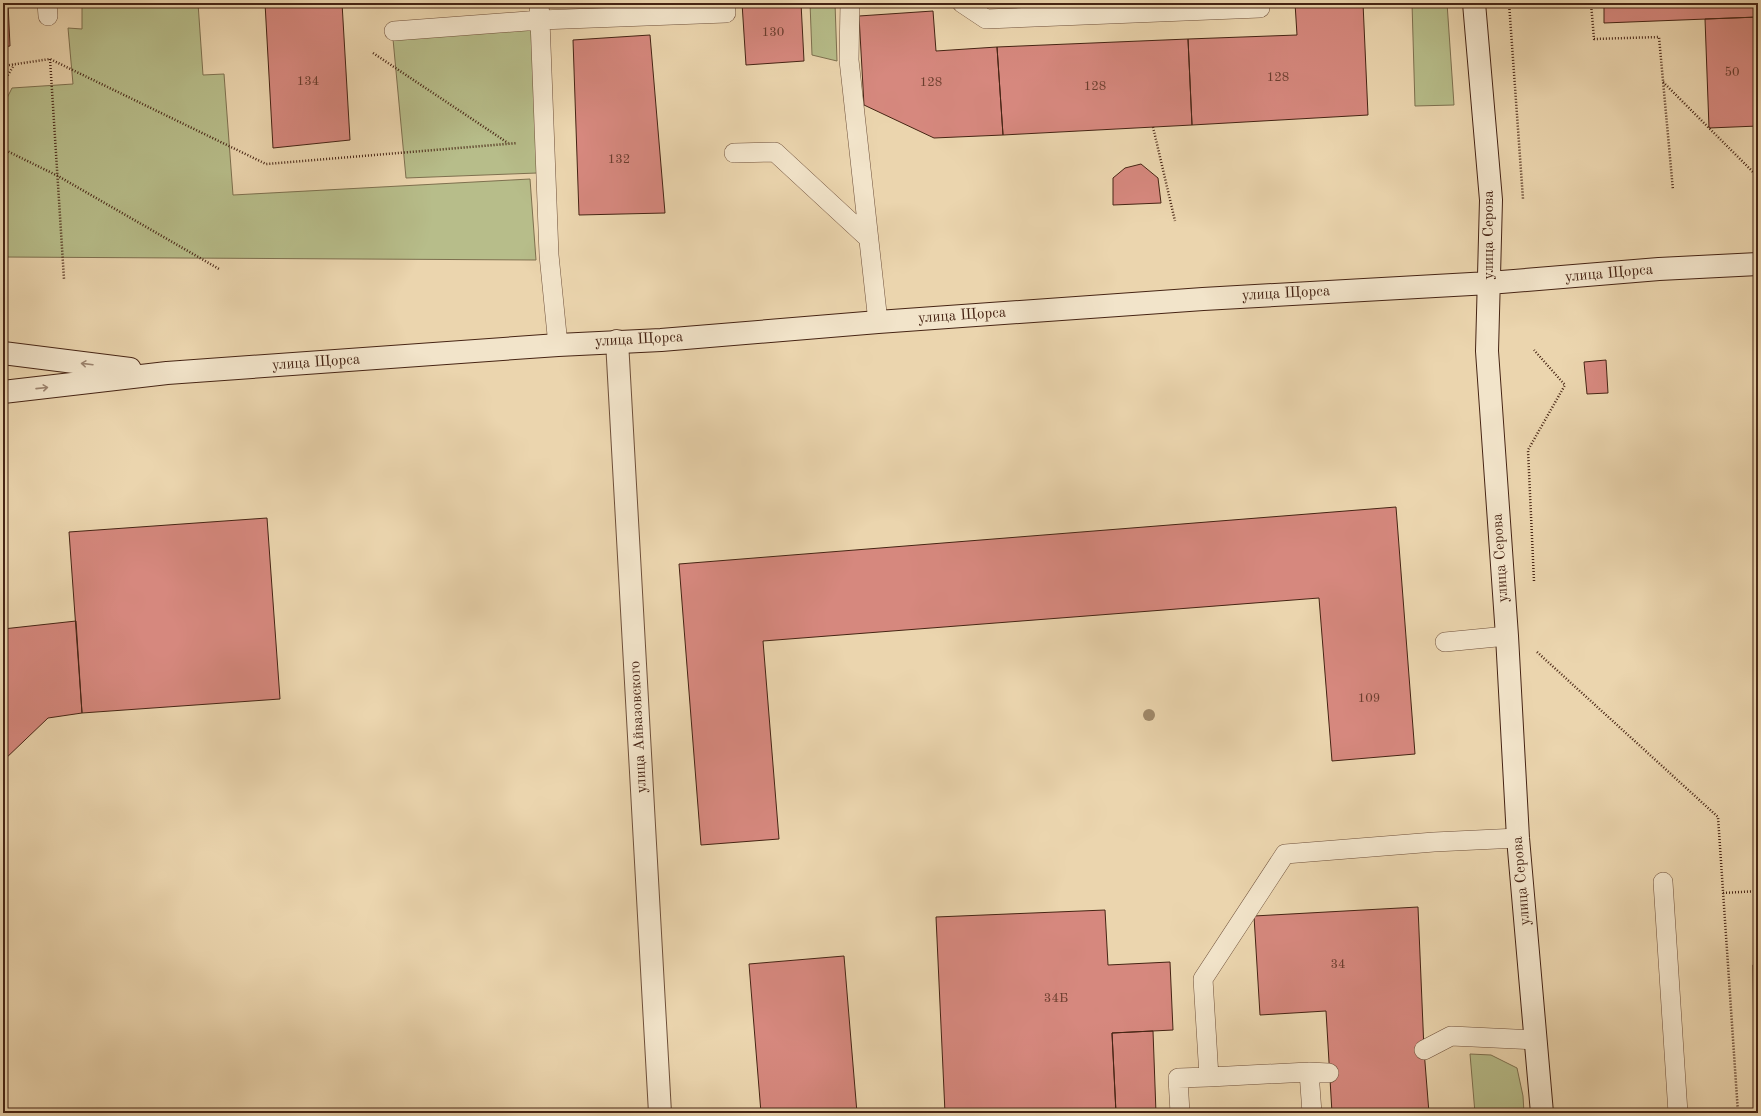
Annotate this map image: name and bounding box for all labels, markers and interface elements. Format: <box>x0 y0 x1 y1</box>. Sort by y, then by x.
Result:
house number: 130 <box>762 26 784 39</box>
house number: 50 <box>1724 66 1740 79</box>
house number: 128 <box>1267 71 1289 84</box>
house number: 134 <box>297 75 319 88</box>
house number: 128 <box>920 76 942 89</box>
house number: 128 <box>1084 80 1106 93</box>
house number: 132 <box>608 153 630 166</box>
street label: улица Серова <box>1482 190 1497 280</box>
street label: улица Щорса <box>1564 263 1654 285</box>
street label: улица Щорса <box>1241 284 1331 304</box>
street label: улица Щорса <box>917 305 1007 327</box>
street label: улица Щорса <box>594 330 684 350</box>
street label: улица Щорса <box>271 352 361 374</box>
one-way arrow <box>81 360 94 367</box>
one-way arrow <box>35 384 48 391</box>
street label: улица Серова <box>1490 512 1512 603</box>
street label: улица Айвазовского <box>628 660 650 794</box>
house number: 109 <box>1358 692 1380 705</box>
street label: улица Серова <box>1511 835 1533 926</box>
house number: 34 <box>1330 958 1346 971</box>
house number: 34Б <box>1044 992 1068 1005</box>

